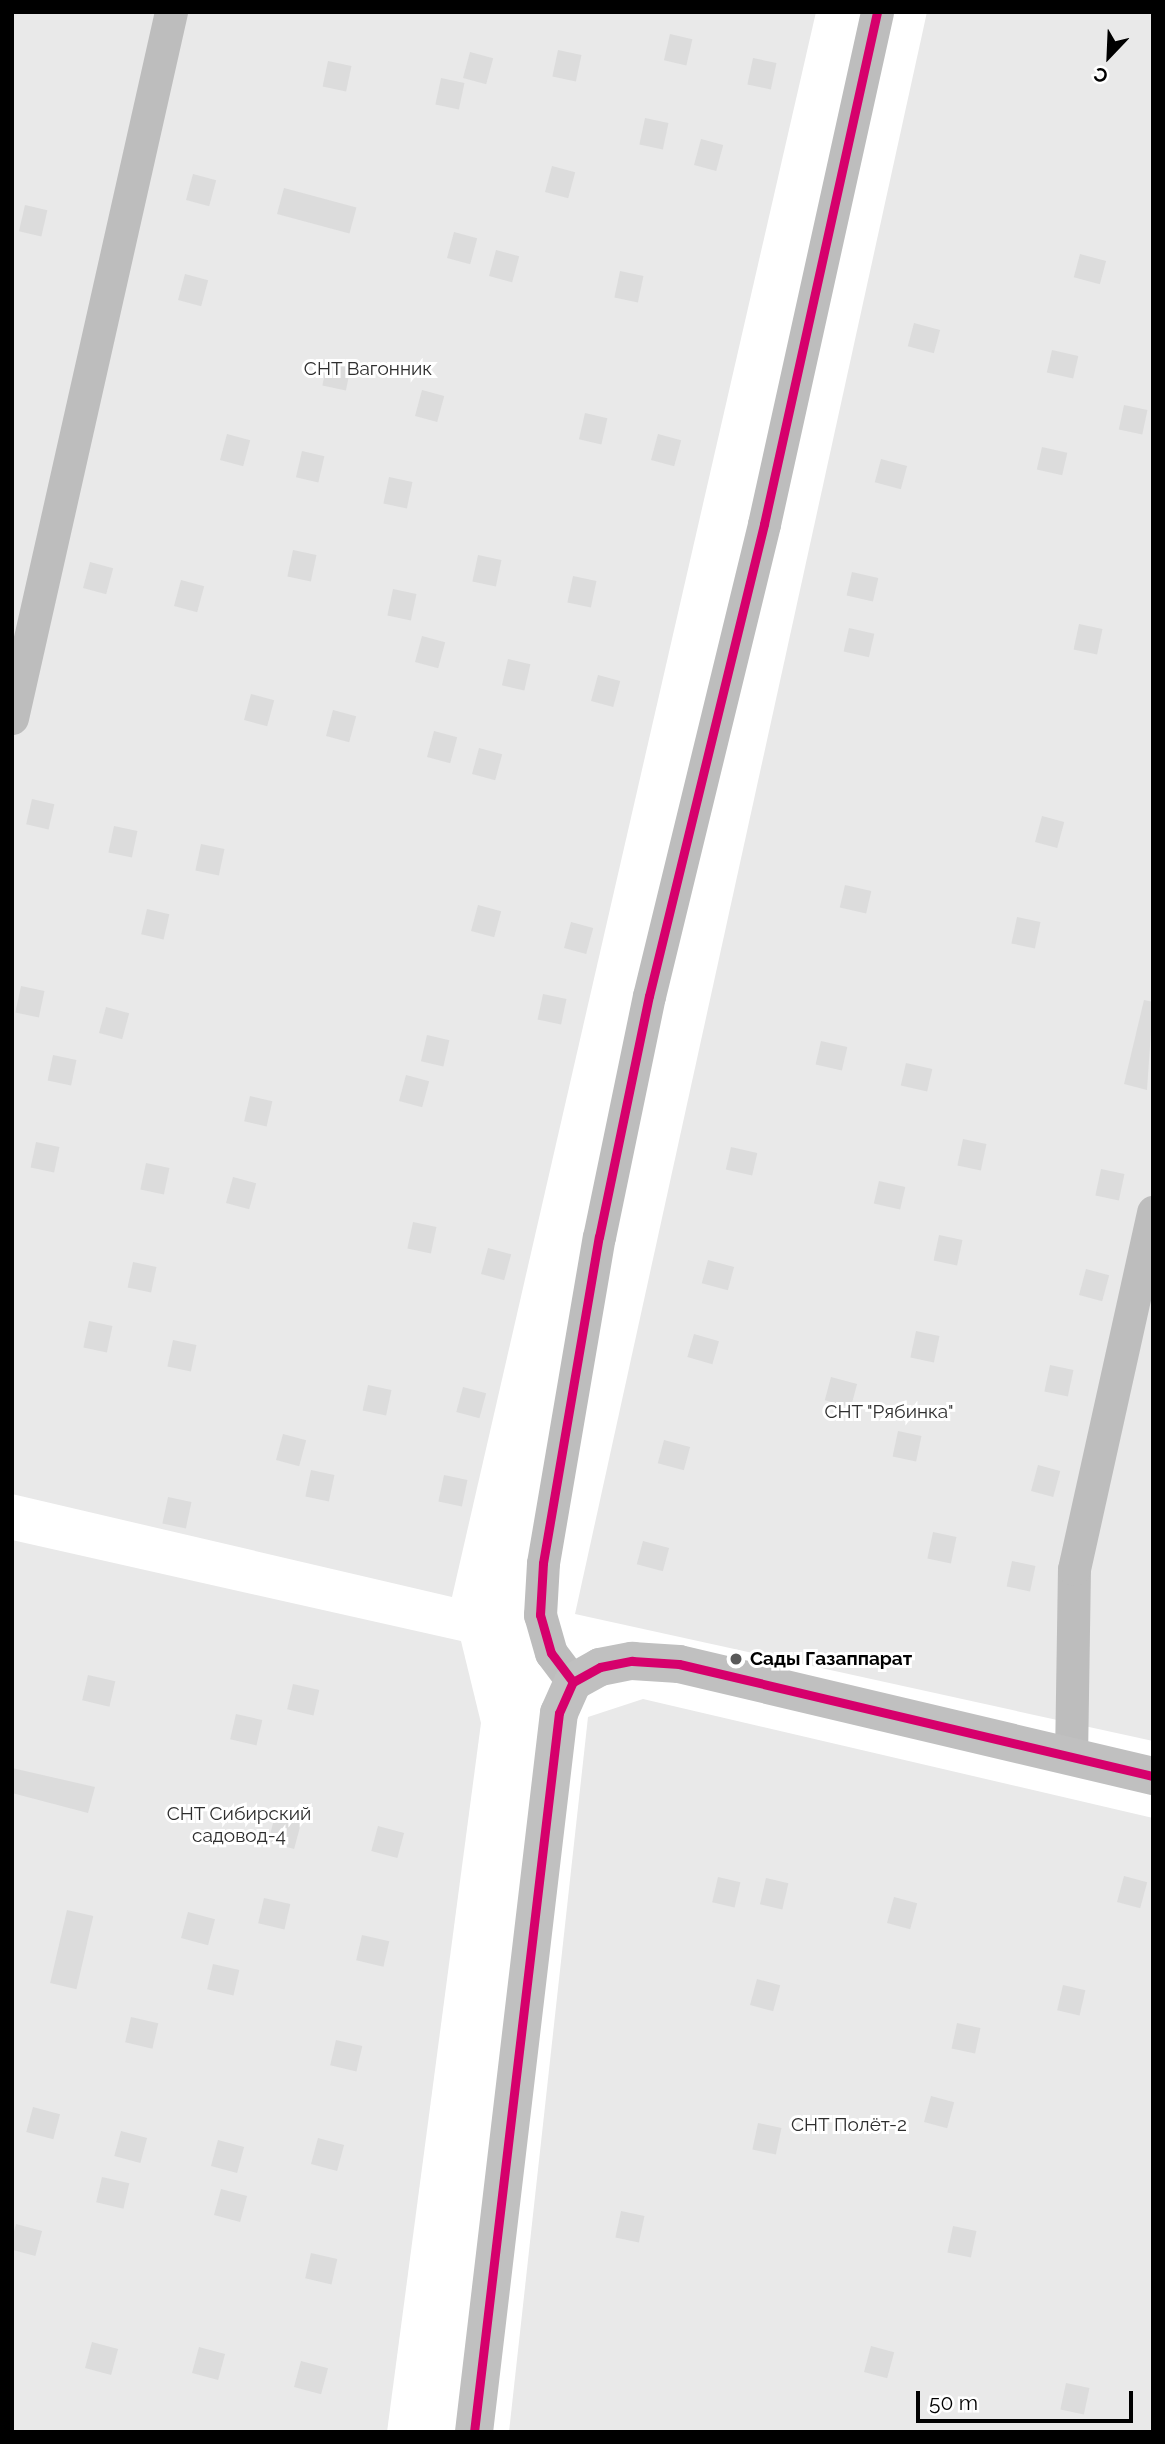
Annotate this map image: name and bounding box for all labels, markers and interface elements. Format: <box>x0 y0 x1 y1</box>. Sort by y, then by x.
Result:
north arrow <box>1074 21 1144 91</box>
text: С <box>1090 63 1111 88</box>
park label: СНТ Вагонник <box>304 358 432 380</box>
park label: СНТ "Рябинка" <box>824 1401 954 1423</box>
place label: Сады Газаппарат <box>750 1648 912 1670</box>
marker: Сады Газаппарат <box>728 1651 744 1667</box>
park label: СНТ Сибирский садовод-4 <box>166 1803 312 1847</box>
park label: СНТ Полёт-2 <box>791 2114 907 2136</box>
scale bar <box>920 2378 1137 2422</box>
text: 50 m <box>929 2390 978 2415</box>

